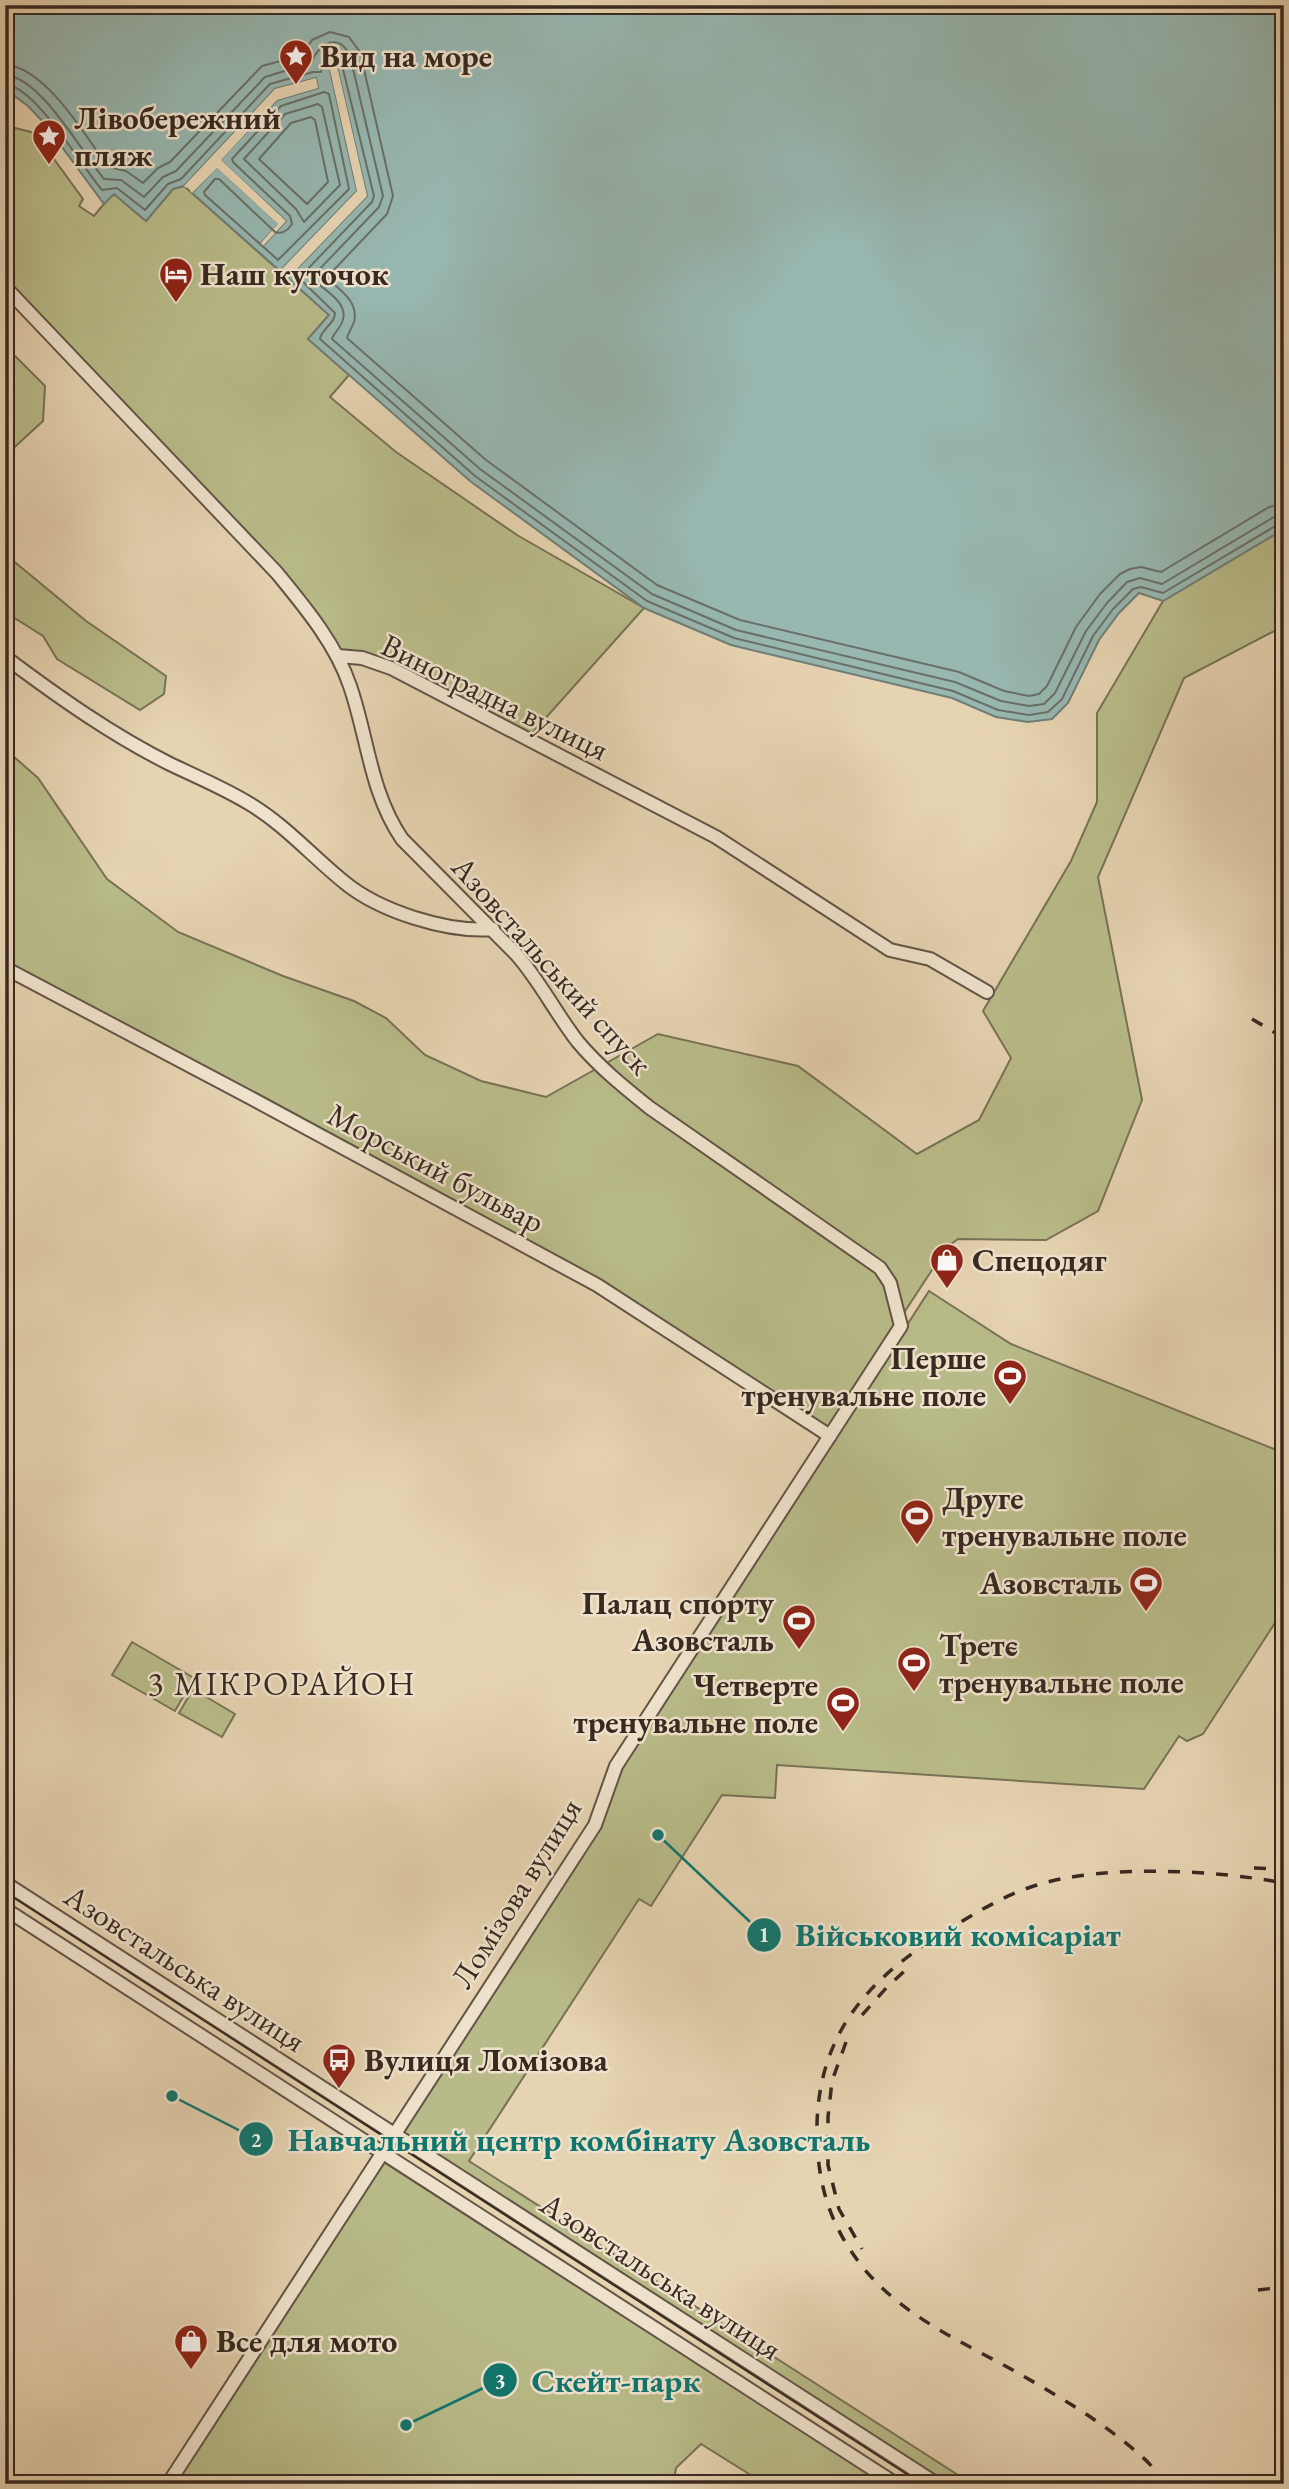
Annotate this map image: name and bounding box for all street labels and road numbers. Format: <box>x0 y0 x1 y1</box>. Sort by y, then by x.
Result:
street label: Виноградна вулиця <box>374 624 616 770</box>
street label: Азовстальський спуск <box>442 846 662 1084</box>
street label: Морський бульвар <box>320 1093 552 1243</box>
street label: Ломізова вулиця <box>441 1790 591 1996</box>
street label: Азовстальська вулиця <box>56 1874 314 2062</box>
street label: Азовстальська вулиця <box>532 2182 790 2370</box>

